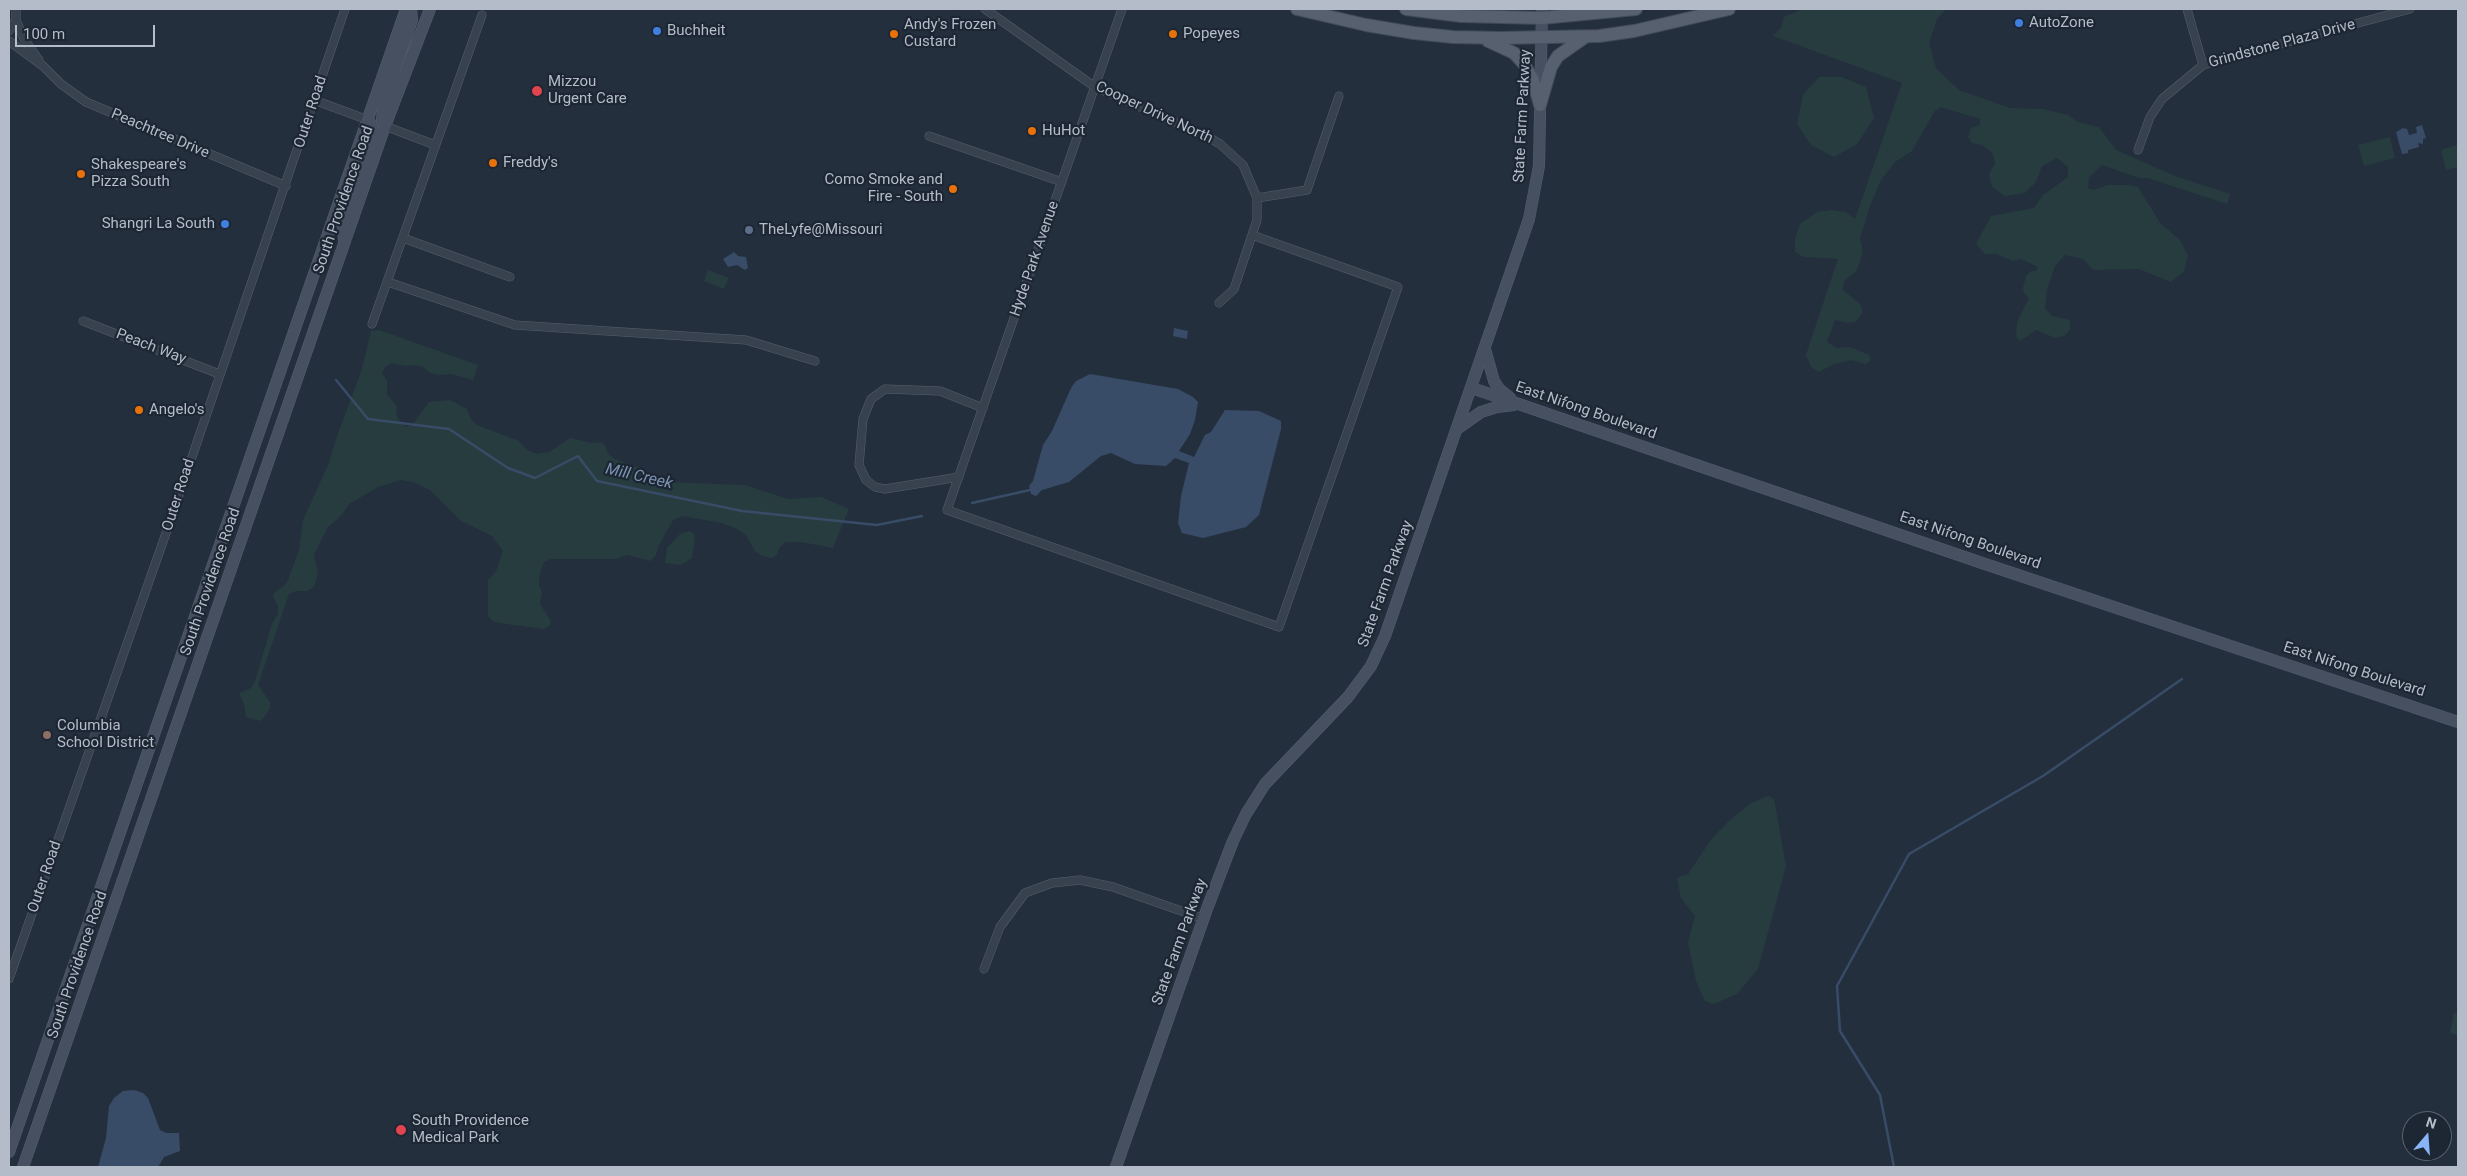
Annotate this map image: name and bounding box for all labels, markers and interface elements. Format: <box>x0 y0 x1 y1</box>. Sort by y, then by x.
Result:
place label: AutoZone <box>2029 14 2094 32</box>
scale bar <box>18 15 158 47</box>
place label: Andy's Frozen Custard <box>904 16 996 51</box>
street label: Grindstone Plaza Drive <box>2207 16 2357 72</box>
marker: AutoZone <box>2013 17 2025 29</box>
place label: Buchheit <box>667 22 725 40</box>
text: 100 m <box>23 25 65 43</box>
marker: Buchheit <box>651 25 663 37</box>
place label: Popeyes <box>1183 25 1240 43</box>
marker: Andy's Frozen Custard <box>888 28 900 40</box>
marker: Popeyes <box>1167 28 1179 40</box>
street label: State Farm Parkway <box>1511 49 1535 183</box>
place label: Mizzou Urgent Care <box>548 73 627 108</box>
street label: Outer Road <box>291 74 331 150</box>
street label: Cooper Drive North <box>1092 78 1216 148</box>
marker: Mizzou Urgent Care <box>530 84 544 98</box>
street label: Peachtree Drive <box>108 105 212 163</box>
place label: HuHot <box>1042 122 1085 140</box>
street label: South Providence Road <box>310 124 378 276</box>
marker: HuHot <box>1026 125 1038 137</box>
place label: Freddy's <box>503 154 558 172</box>
place label: Shakespeare's Pizza South <box>91 156 187 191</box>
marker: Freddy's <box>487 157 499 169</box>
marker: Shakespeare's Pizza South <box>75 168 87 180</box>
place label: Como Smoke and Fire - South <box>825 171 943 206</box>
marker: Como Smoke and Fire - South <box>947 183 959 195</box>
street label: Hyde Park Avenue <box>1007 199 1063 319</box>
place label: Shangri La South <box>102 215 215 233</box>
marker: Shangri La South <box>219 218 231 230</box>
place label: TheLyfe@Missouri <box>759 221 883 239</box>
marker: TheLyfe@Missouri <box>743 224 755 236</box>
street label: Peach Way <box>113 325 189 369</box>
street label: East Nifong Boulevard <box>1513 378 1659 444</box>
place label: Angelo's <box>149 401 204 419</box>
marker: Angelo's <box>133 404 145 416</box>
street label: Outer Road <box>159 457 199 533</box>
water label: Mill Creek <box>604 460 674 494</box>
street label: South Providence Road <box>177 506 245 658</box>
street label: East Nifong Boulevard <box>1897 508 2043 574</box>
street label: State Farm Parkway <box>1355 518 1417 650</box>
street label: East Nifong Boulevard <box>2281 639 2427 701</box>
place label: Columbia School District <box>57 717 154 752</box>
marker: Columbia School District <box>41 729 53 741</box>
street label: Outer Road <box>24 839 66 915</box>
street label: State Farm Parkway <box>1149 876 1211 1008</box>
street label: South Providence Road <box>44 889 112 1041</box>
north arrow <box>2402 1111 2452 1161</box>
place label: South Providence Medical Park <box>412 1112 529 1147</box>
text: N <box>2424 1114 2438 1132</box>
marker: South Providence Medical Park <box>394 1123 408 1137</box>

